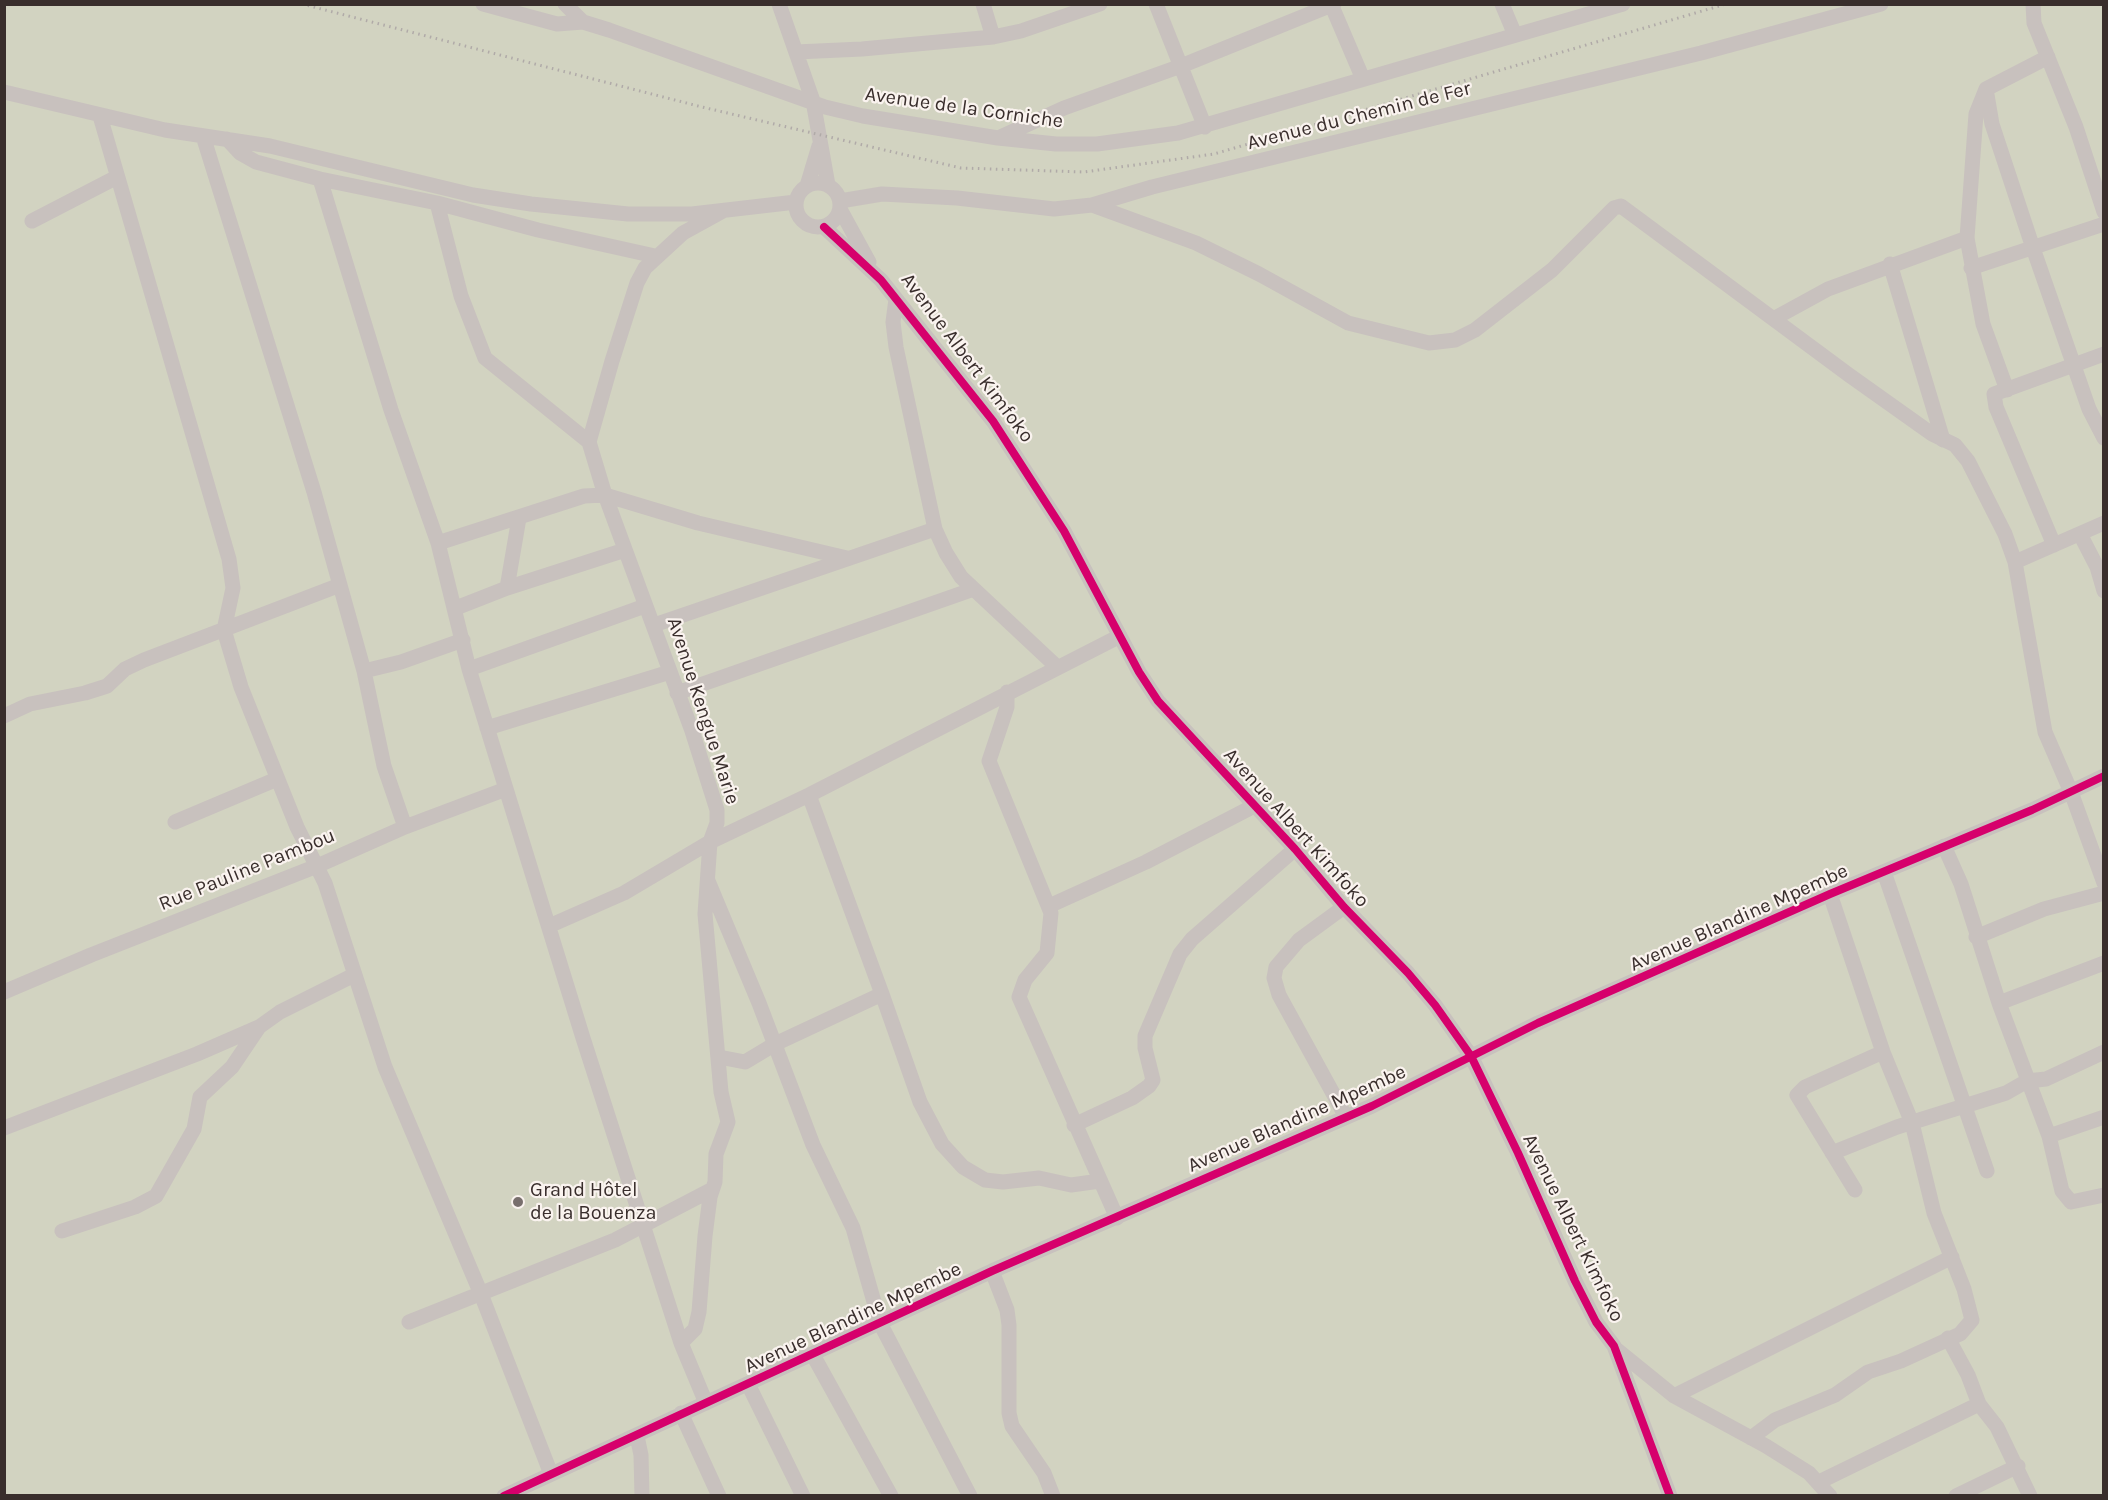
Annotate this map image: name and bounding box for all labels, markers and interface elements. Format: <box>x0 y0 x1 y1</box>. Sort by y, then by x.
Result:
street label: Avenue du Chemin de Fer <box>1245 77 1473 155</box>
street label: Avenue de la Corniche <box>863 82 1065 134</box>
street label: Avenue Albert Kimfoko <box>895 268 1039 448</box>
street label: Avenue Kengue Marie <box>661 615 745 807</box>
street label: Avenue Albert Kimfoko <box>1218 743 1374 913</box>
street label: Rue Pauline Pambou <box>155 824 339 916</box>
street label: Avenue Blandine Mpembe <box>1626 859 1852 977</box>
street label: Avenue Blandine Mpembe <box>1184 1060 1410 1178</box>
street label: Avenue Albert Kimfoko <box>1517 1130 1629 1326</box>
place label: Grand Hôtel de la Bouenza <box>530 1178 657 1225</box>
marker: Grand Hôtel de la Bouenza <box>511 1195 525 1209</box>
street label: Avenue Blandine Mpembe <box>741 1257 965 1379</box>

